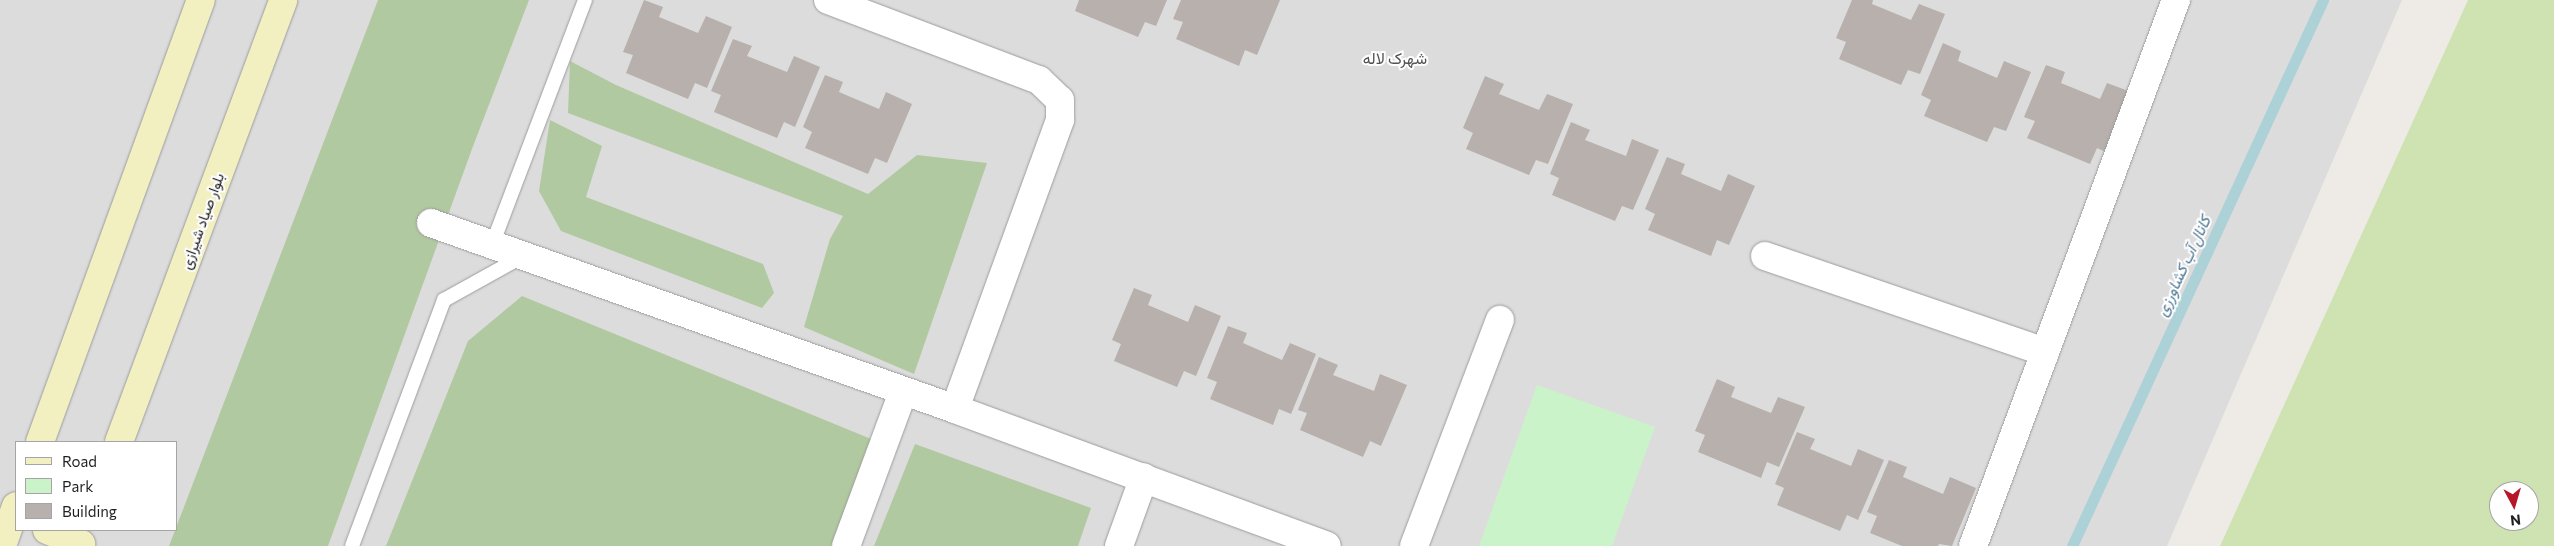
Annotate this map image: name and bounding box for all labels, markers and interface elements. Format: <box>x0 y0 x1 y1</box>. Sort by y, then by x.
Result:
district label: شهرک لاله <box>1363 48 1427 68</box>
street label: بلوار صیاد شیرازی <box>176 170 228 272</box>
water label: کانال آب کشاورزی <box>2151 213 2215 319</box>
legend <box>15 441 178 531</box>
text: Road <box>62 452 97 470</box>
text: Park <box>62 477 93 495</box>
north arrow <box>2489 481 2539 531</box>
text: Building <box>62 502 117 520</box>
text: N <box>2509 511 2522 529</box>

